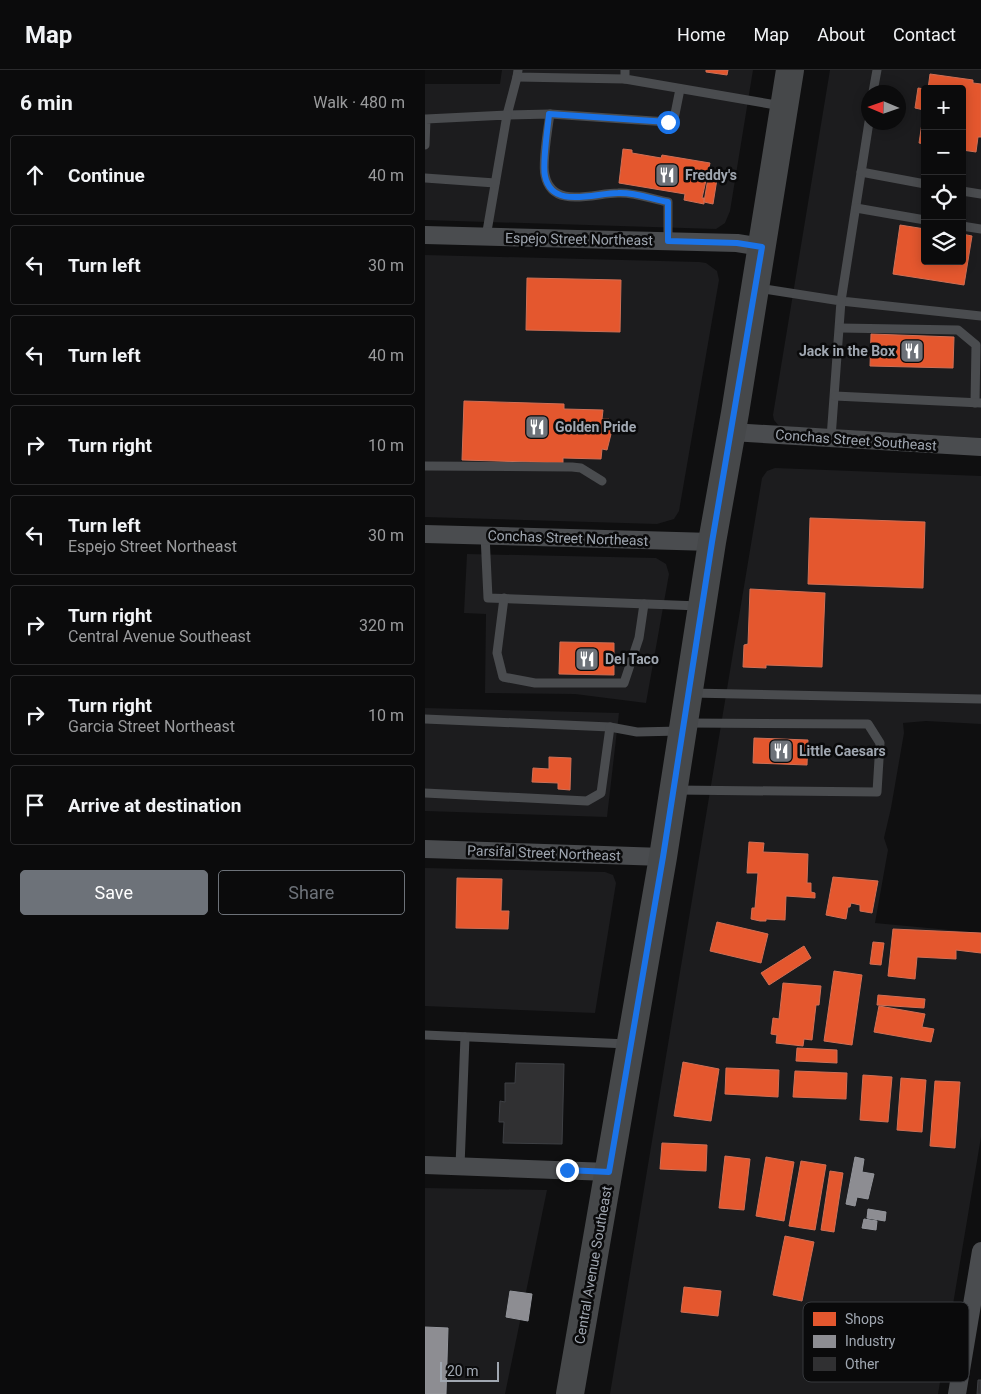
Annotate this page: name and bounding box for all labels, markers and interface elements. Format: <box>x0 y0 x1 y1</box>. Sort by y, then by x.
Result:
text: Map <box>25 21 72 49</box>
text: Home <box>677 24 726 45</box>
text: Map <box>754 24 789 45</box>
text: About <box>817 24 865 45</box>
text: Contact <box>893 24 956 45</box>
north arrow <box>861 85 906 130</box>
map controls <box>921 85 966 265</box>
button: + <box>921 85 966 130</box>
text: 6 min <box>20 91 73 115</box>
text: Walk · 480 m <box>313 93 405 112</box>
route start <box>657 111 680 134</box>
button: − <box>921 130 966 175</box>
icon: ahead <box>21 161 49 189</box>
restaurant icon: Freddy's <box>654 162 680 188</box>
text: Continue <box>68 164 145 187</box>
text: 40 m <box>368 166 404 185</box>
place label: Freddy's <box>685 167 737 183</box>
button: locate <box>921 175 966 220</box>
button: layers <box>921 220 966 265</box>
street label: Espejo Street Northeast <box>505 230 653 248</box>
icon: left <box>21 251 49 279</box>
text: Turn left <box>68 254 141 277</box>
text: 30 m <box>368 256 404 275</box>
restaurant icon: Jack in the Box <box>899 338 925 364</box>
icon: left <box>21 341 49 369</box>
place label: Jack in the Box <box>799 343 896 359</box>
text: Turn left <box>68 344 141 367</box>
text: 40 m <box>368 346 404 365</box>
restaurant icon: Golden Pride <box>524 414 550 440</box>
place label: Golden Pride <box>555 419 637 435</box>
street label: Conchas Street Southeast <box>775 426 938 454</box>
icon: right <box>21 431 49 459</box>
text: Turn right <box>68 434 152 457</box>
text: 10 m <box>368 436 404 455</box>
text: Turn left <box>68 514 141 537</box>
icon: left <box>21 521 49 549</box>
text: 30 m <box>368 526 404 545</box>
street label: Conchas Street Northeast <box>487 527 649 549</box>
text: Espejo Street Northeast <box>68 537 237 556</box>
text: Turn right <box>68 604 152 627</box>
icon: right <box>21 611 49 639</box>
text: 320 m <box>359 616 404 635</box>
text: Central Avenue Southeast <box>68 627 251 646</box>
restaurant icon: Del Taco <box>574 646 600 672</box>
place label: Del Taco <box>605 651 659 667</box>
text: Turn right <box>68 694 152 717</box>
icon: right <box>21 701 49 729</box>
text: 10 m <box>368 706 404 725</box>
text: Garcia Street Northeast <box>68 717 235 736</box>
restaurant icon: Little Caesars <box>768 738 794 764</box>
place label: Little Caesars <box>799 743 886 759</box>
icon: arrive <box>21 791 49 819</box>
text: Arrive at destination <box>68 794 241 817</box>
street label: Parsifal Street Northeast <box>467 842 621 864</box>
button: Save <box>20 870 208 915</box>
button: Share <box>218 870 405 915</box>
route end <box>556 1159 579 1182</box>
street label: Central Avenue Southeast <box>571 1184 615 1345</box>
legend <box>803 1302 969 1382</box>
text: Shops <box>845 1311 884 1327</box>
text: Industry <box>845 1333 896 1349</box>
text: Other <box>845 1356 879 1372</box>
scale bar <box>440 1359 499 1382</box>
text: 20 m <box>447 1363 479 1379</box>

